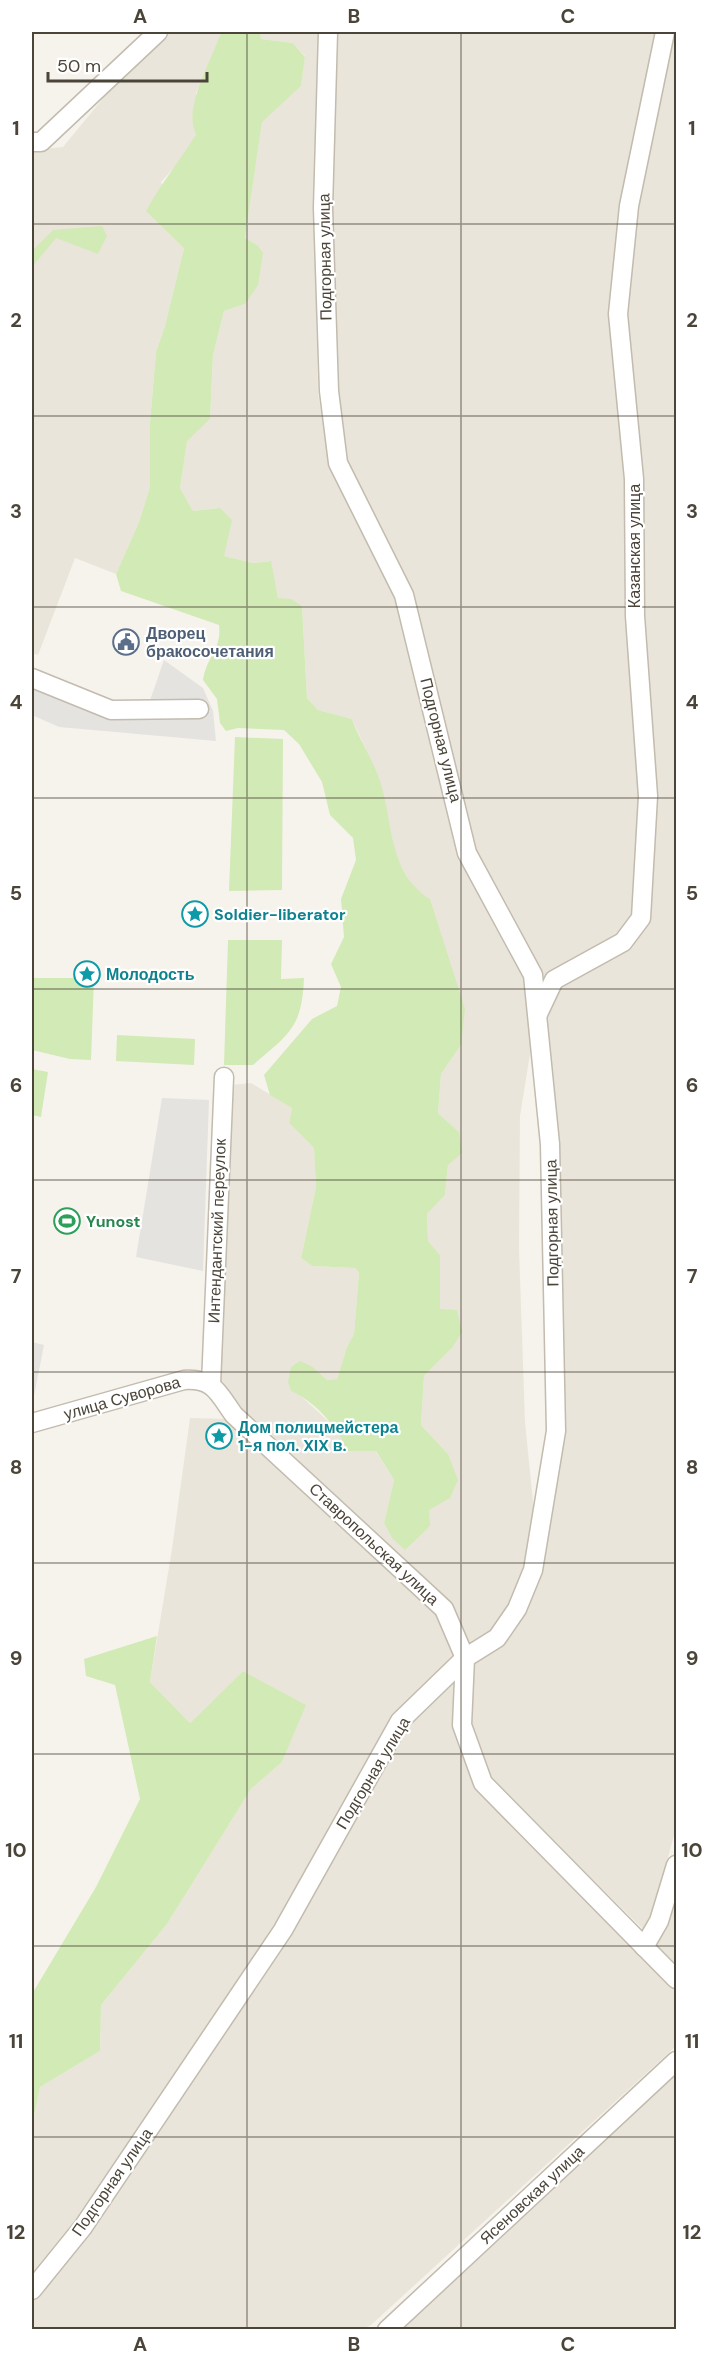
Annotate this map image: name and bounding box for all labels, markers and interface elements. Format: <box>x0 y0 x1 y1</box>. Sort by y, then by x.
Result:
text: A <box>133 3 147 29</box>
text: B <box>348 3 360 29</box>
text: C <box>561 3 575 29</box>
scale bar <box>48 45 207 83</box>
text: 50 m <box>57 54 101 78</box>
text: 1 <box>12 115 20 141</box>
text: 1 <box>688 115 696 141</box>
street label: Подгорная улица <box>313 193 337 321</box>
text: 2 <box>10 307 22 333</box>
text: 2 <box>686 307 698 333</box>
street label: Казанская улица <box>624 484 645 608</box>
text: 3 <box>10 498 22 524</box>
text: 3 <box>686 498 698 524</box>
place label: Дворец бракосочетания <box>146 623 274 662</box>
public building icon: Дворец бракосочетания <box>111 627 141 657</box>
street label: Подгорная улица <box>415 676 467 804</box>
text: 4 <box>10 689 23 715</box>
text: 4 <box>686 689 699 715</box>
text: 5 <box>10 880 22 906</box>
text: 5 <box>686 880 698 906</box>
place icon: Soldier-liberator <box>180 899 210 929</box>
place label: Soldier-liberator <box>214 904 346 925</box>
place icon: Молодость <box>72 959 102 989</box>
place label: Молодость <box>106 964 195 985</box>
text: 6 <box>10 1072 22 1098</box>
text: 6 <box>686 1072 698 1098</box>
street label: Интендантский переулок <box>203 1137 231 1324</box>
street label: Подгорная улица <box>540 1159 564 1287</box>
sports icon: Yunost <box>52 1206 82 1236</box>
place label: Yunost <box>86 1211 140 1232</box>
text: 7 <box>11 1263 22 1289</box>
text: 7 <box>687 1263 698 1289</box>
street label: улица Суворова <box>61 1371 183 1425</box>
place label: Дом полицмейстера 1-я пол. XIX в. <box>238 1417 399 1456</box>
place icon: Дом полицмейстера 1-я пол. XIX в. <box>204 1421 234 1451</box>
text: 8 <box>10 1454 22 1480</box>
text: 8 <box>686 1454 698 1480</box>
street label: Ставропольская улица <box>305 1478 443 1610</box>
text: 9 <box>10 1645 22 1671</box>
text: 9 <box>686 1645 698 1671</box>
street label: Подгорная улица <box>331 1713 415 1833</box>
text: 10 <box>5 1837 27 1863</box>
text: 10 <box>681 1837 703 1863</box>
text: 11 <box>9 2028 23 2054</box>
text: 11 <box>685 2028 699 2054</box>
street label: Подгорная улица <box>67 2124 157 2240</box>
street label: Ясеновская улица <box>475 2141 589 2249</box>
text: 12 <box>7 2219 25 2245</box>
text: 12 <box>683 2219 701 2245</box>
text: A <box>133 2331 147 2357</box>
text: B <box>348 2331 360 2357</box>
text: C <box>561 2331 575 2357</box>

